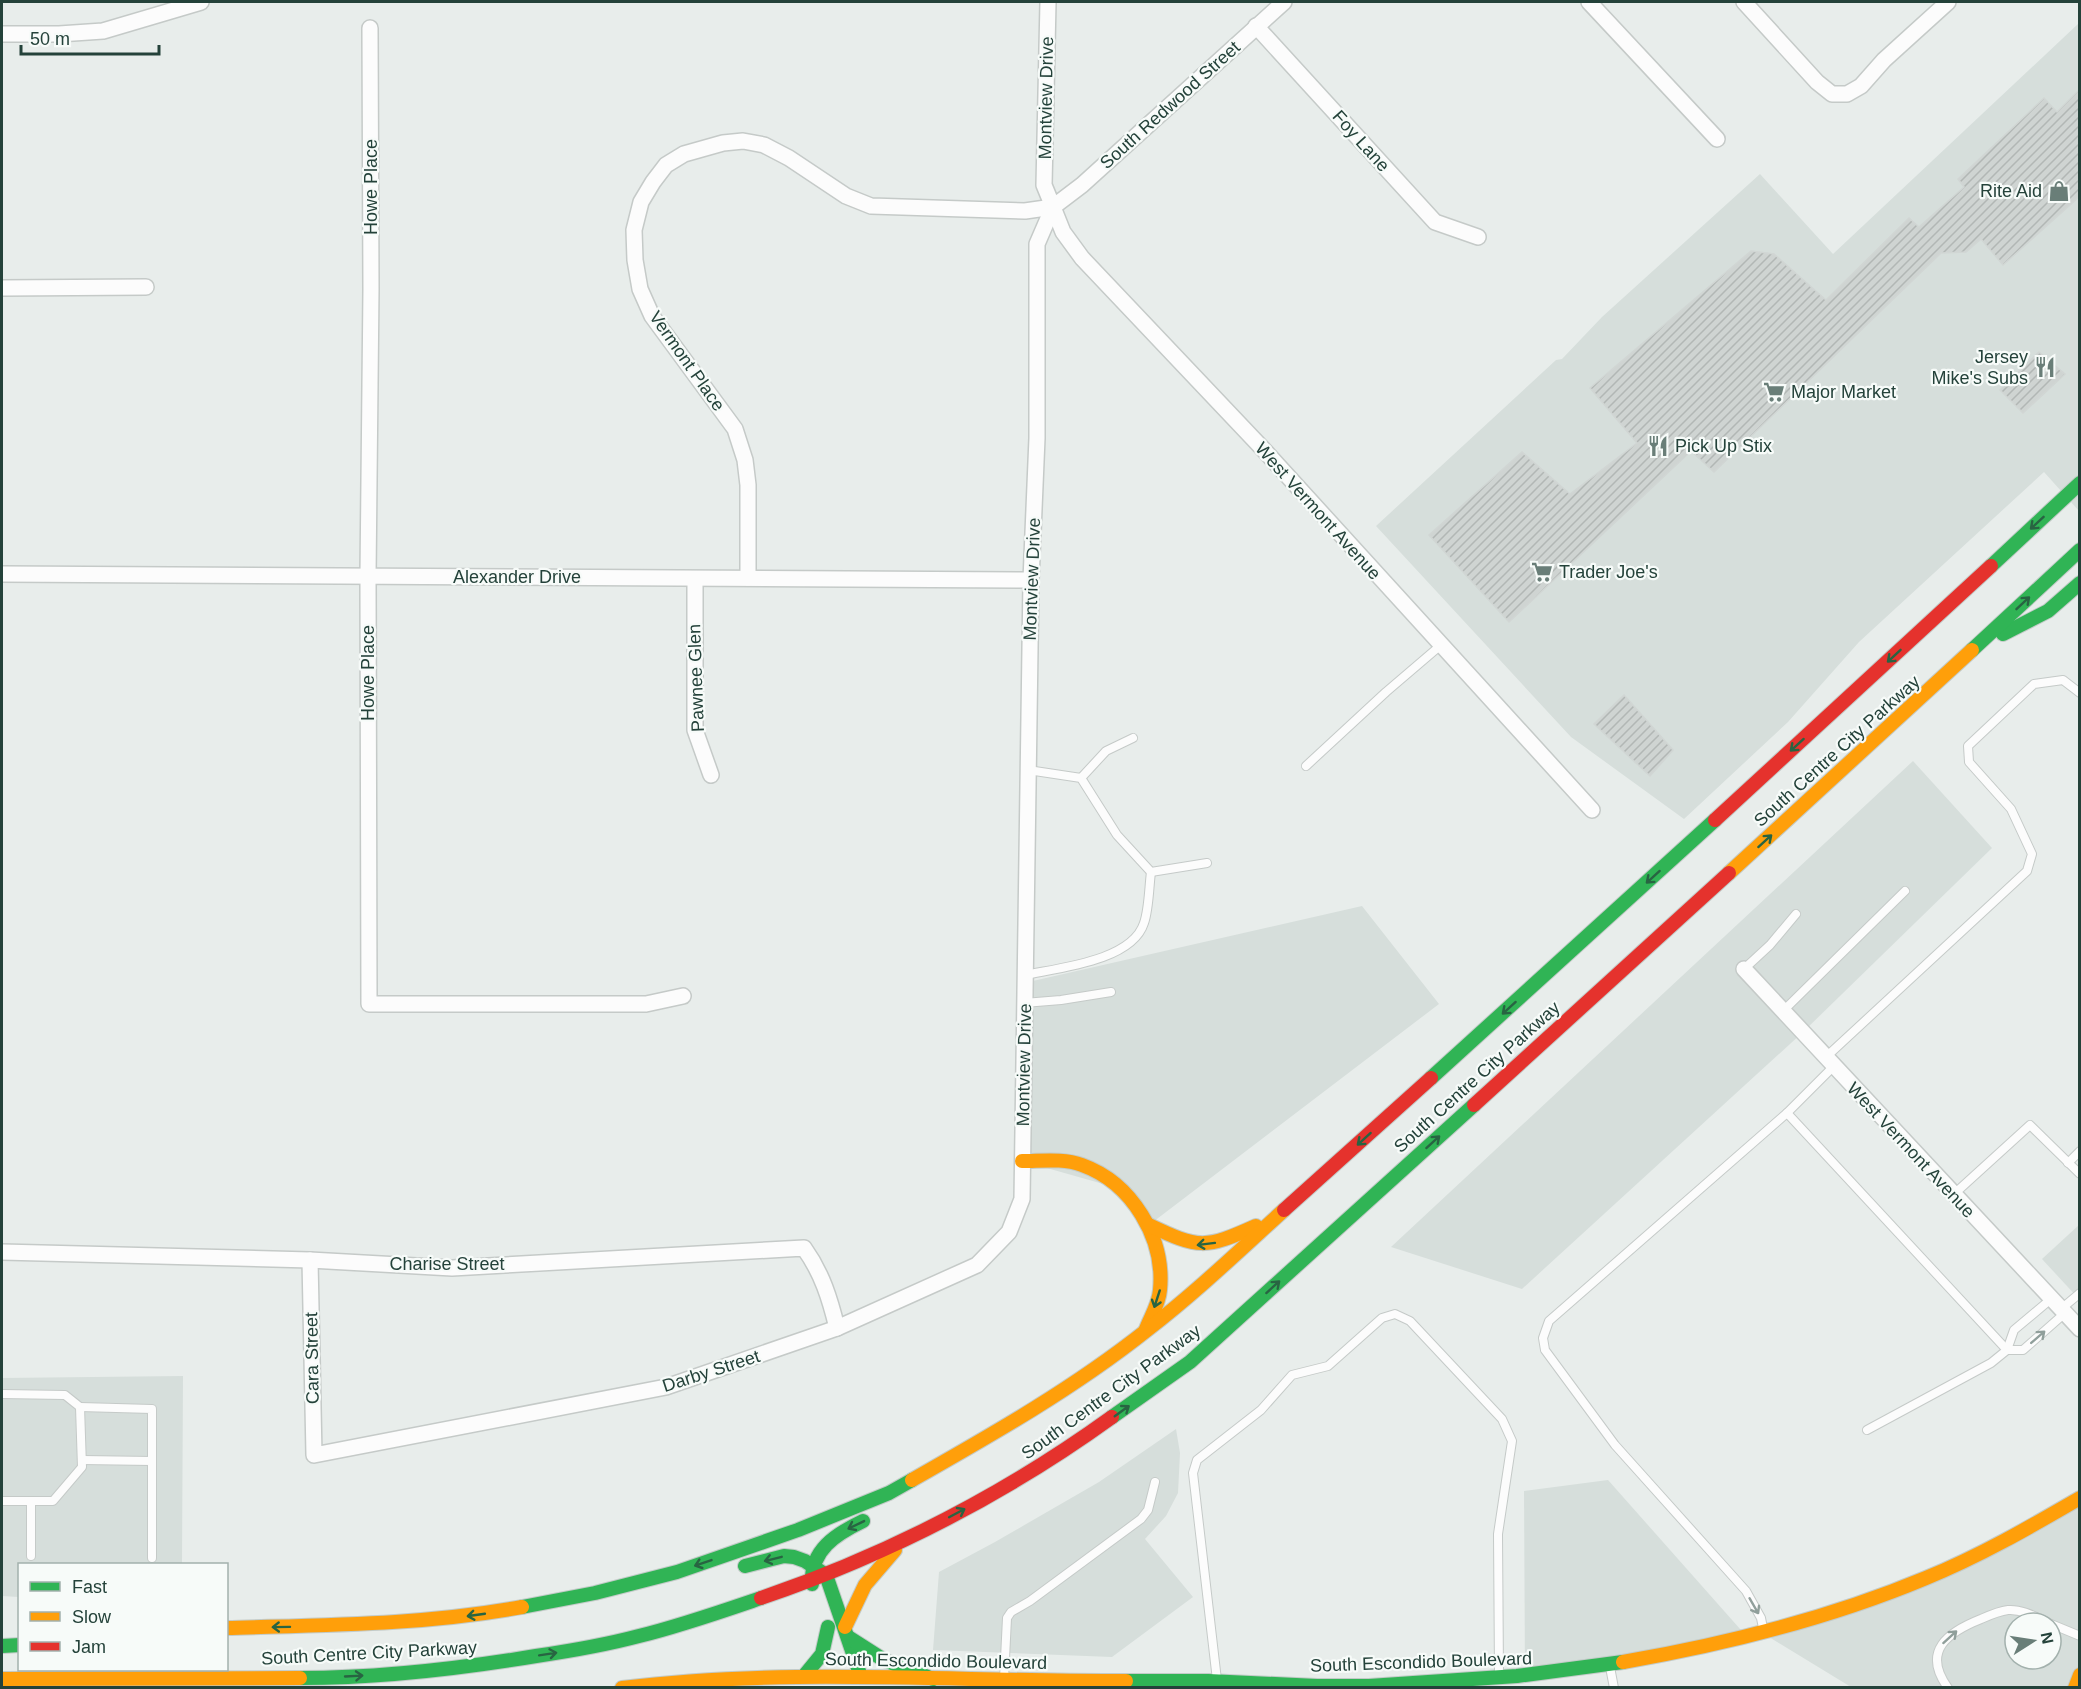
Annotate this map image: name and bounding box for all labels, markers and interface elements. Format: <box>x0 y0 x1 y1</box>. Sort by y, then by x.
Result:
scale bar <box>21 18 159 56</box>
text: 50 m <box>30 29 70 49</box>
street label: Montview Drive <box>1035 36 1057 160</box>
street label: South Redwood Street <box>1096 37 1244 173</box>
street label: Foy Lane <box>1328 106 1394 176</box>
street label: Howe Place <box>361 139 381 235</box>
shop icon: Rite Aid <box>2047 179 2071 203</box>
place label: Rite Aid <box>1980 181 2042 201</box>
street label: Vermont Place <box>645 307 729 415</box>
place label: Jersey Mike's Subs <box>1932 347 2028 388</box>
restaurant icon: Jersey Mike's Subs <box>2033 355 2057 379</box>
supermarket icon: Major Market <box>1762 380 1786 404</box>
place label: Major Market <box>1791 382 1896 402</box>
restaurant icon: Pick Up Stix <box>1646 434 1670 458</box>
place label: Pick Up Stix <box>1675 436 1772 456</box>
street label: West Vermont Avenue <box>1251 438 1385 584</box>
one-way arrow <box>2029 516 2044 530</box>
street label: Montview Drive <box>1020 517 1044 641</box>
supermarket icon: Trader Joe's <box>1530 560 1554 584</box>
place label: Trader Joe's <box>1559 562 1658 582</box>
street label: Alexander Drive <box>453 567 581 587</box>
one-way arrow <box>2015 596 2030 610</box>
street label: Pawnee Glen <box>684 624 708 732</box>
street label: Howe Place <box>358 625 378 721</box>
one-way arrow <box>1887 648 1902 662</box>
street label: South Centre City Parkway <box>1750 671 1924 831</box>
one-way arrow <box>1790 738 1805 752</box>
one-way arrow <box>1757 834 1772 848</box>
one-way arrow <box>1646 870 1661 884</box>
street label: South Centre City Parkway <box>1390 997 1564 1157</box>
one-way arrow <box>1502 1001 1517 1015</box>
street label: Montview Drive <box>1013 1003 1035 1127</box>
street label: West Vermont Avenue <box>1843 1078 1979 1222</box>
one-way arrow <box>1357 1132 1372 1146</box>
one-way arrow <box>1425 1135 1440 1149</box>
one-way arrow <box>1197 1239 1217 1250</box>
street label: Charise Street <box>389 1254 505 1274</box>
one-way arrow <box>1265 1280 1280 1294</box>
one-way arrow <box>1151 1289 1162 1308</box>
street label: Cara Street <box>301 1312 323 1404</box>
street label: South Centre City Parkway <box>1018 1320 1204 1464</box>
one-way arrow <box>2030 1330 2045 1344</box>
street label: Darby Street <box>660 1346 762 1396</box>
one-way arrow <box>1114 1404 1130 1417</box>
one-way arrow <box>948 1507 966 1519</box>
one-way arrow <box>847 1520 865 1531</box>
one-way arrow <box>764 1554 783 1566</box>
one-way arrow <box>694 1558 713 1569</box>
legend <box>18 1563 228 1671</box>
text: Fast <box>72 1577 107 1597</box>
one-way arrow <box>1749 1597 1761 1614</box>
text: Slow <box>72 1607 112 1627</box>
one-way arrow <box>466 1609 486 1620</box>
north arrow <box>2003 1611 2063 1671</box>
one-way arrow <box>272 1621 292 1632</box>
one-way arrow <box>1942 1630 1957 1644</box>
text: N <box>2038 1631 2057 1645</box>
text: Jam <box>72 1637 106 1657</box>
street label: South Centre City Parkway <box>261 1637 477 1669</box>
street label: South Escondido Boulevard <box>1310 1648 1532 1676</box>
one-way arrow <box>537 1649 557 1660</box>
street label: South Escondido Boulevard <box>825 1649 1047 1673</box>
one-way arrow <box>343 1670 363 1681</box>

